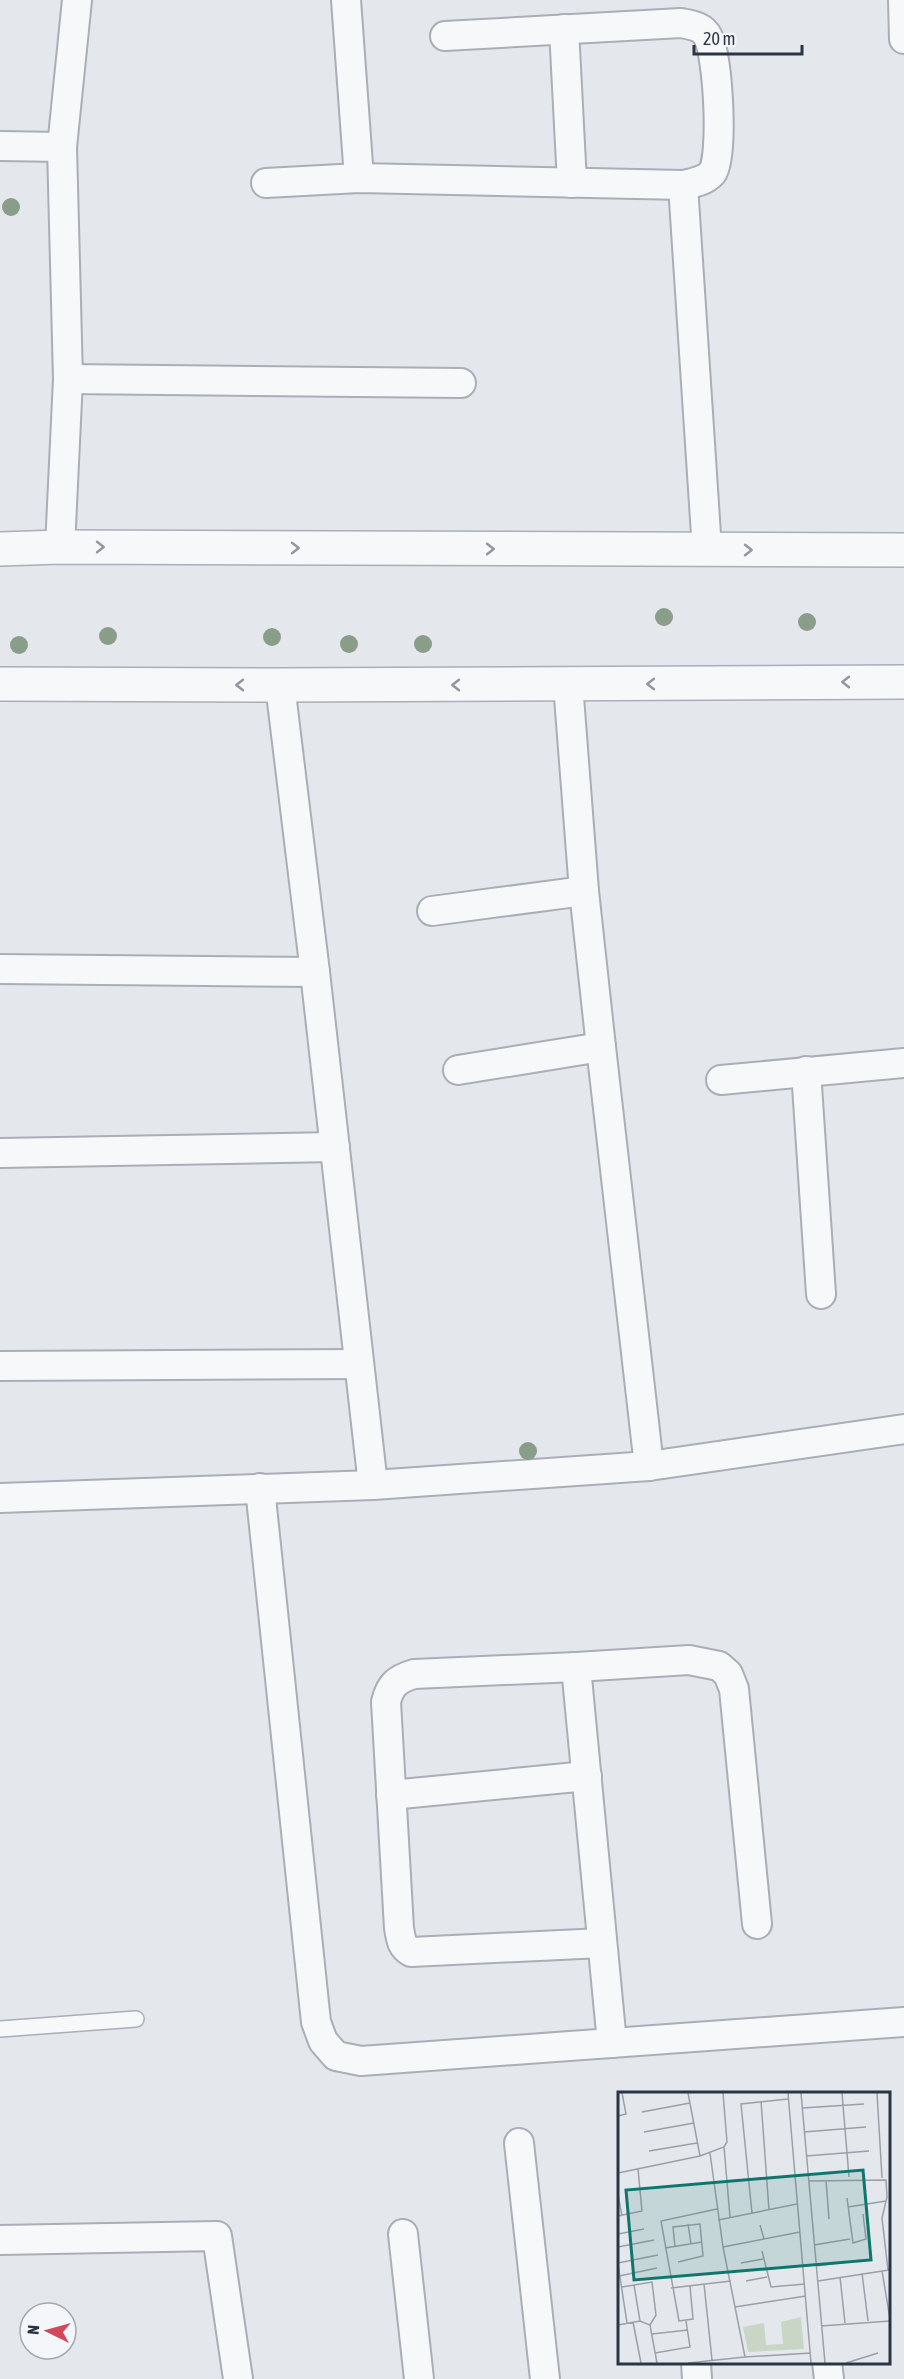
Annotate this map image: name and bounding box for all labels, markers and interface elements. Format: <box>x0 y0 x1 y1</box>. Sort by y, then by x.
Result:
scale bar <box>694 18 802 56</box>
text: 20 m <box>703 28 735 49</box>
one-way arrow <box>96 541 105 553</box>
one-way arrow <box>291 542 300 554</box>
one-way arrow <box>486 543 495 555</box>
one-way arrow <box>744 544 753 556</box>
one-way arrow <box>841 676 850 688</box>
one-way arrow <box>646 677 655 690</box>
one-way arrow <box>235 679 244 691</box>
one-way arrow <box>451 679 460 691</box>
inset map <box>618 2092 889 2364</box>
north arrow <box>18 2301 78 2361</box>
text: N <box>24 2324 42 2335</box>

